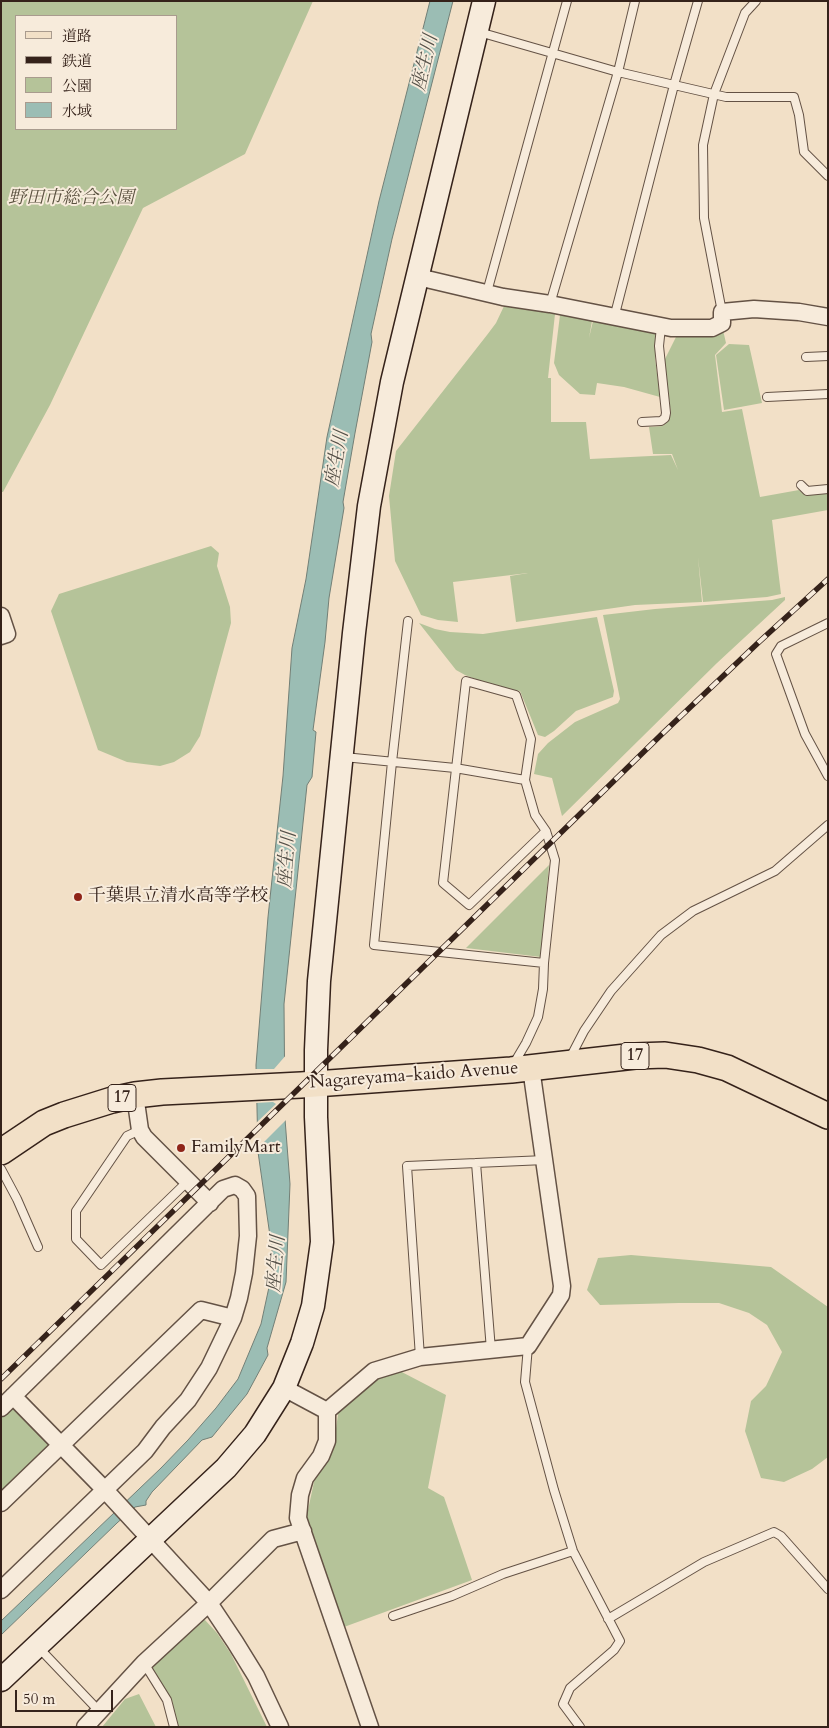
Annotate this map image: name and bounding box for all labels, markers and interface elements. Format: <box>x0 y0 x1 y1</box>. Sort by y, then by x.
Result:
legend <box>15 15 178 130</box>
text: 道路 <box>62 26 92 46</box>
water label: 座生川 <box>408 33 444 93</box>
text: 鉄道 <box>62 51 92 71</box>
text: 公園 <box>62 76 92 96</box>
text: 水域 <box>62 101 92 121</box>
park label: 野田市総合公園 <box>8 188 134 210</box>
water label: 座生川 <box>322 429 354 489</box>
water label: 座生川 <box>274 831 302 889</box>
place label: 千葉県立清水高等学校 <box>88 886 268 908</box>
marker: 千葉県立清水高等学校 <box>72 891 84 903</box>
road number: 17 <box>621 1042 649 1070</box>
street label: Nagareyama-kaido Avenue <box>309 1058 519 1094</box>
road number: 17 <box>108 1084 136 1112</box>
place label: FamilyMart <box>191 1137 280 1159</box>
marker: FamilyMart <box>175 1142 187 1154</box>
water label: 座生川 <box>263 1235 291 1293</box>
scale bar <box>18 1680 115 1712</box>
text: 50 m <box>23 1689 55 1709</box>

